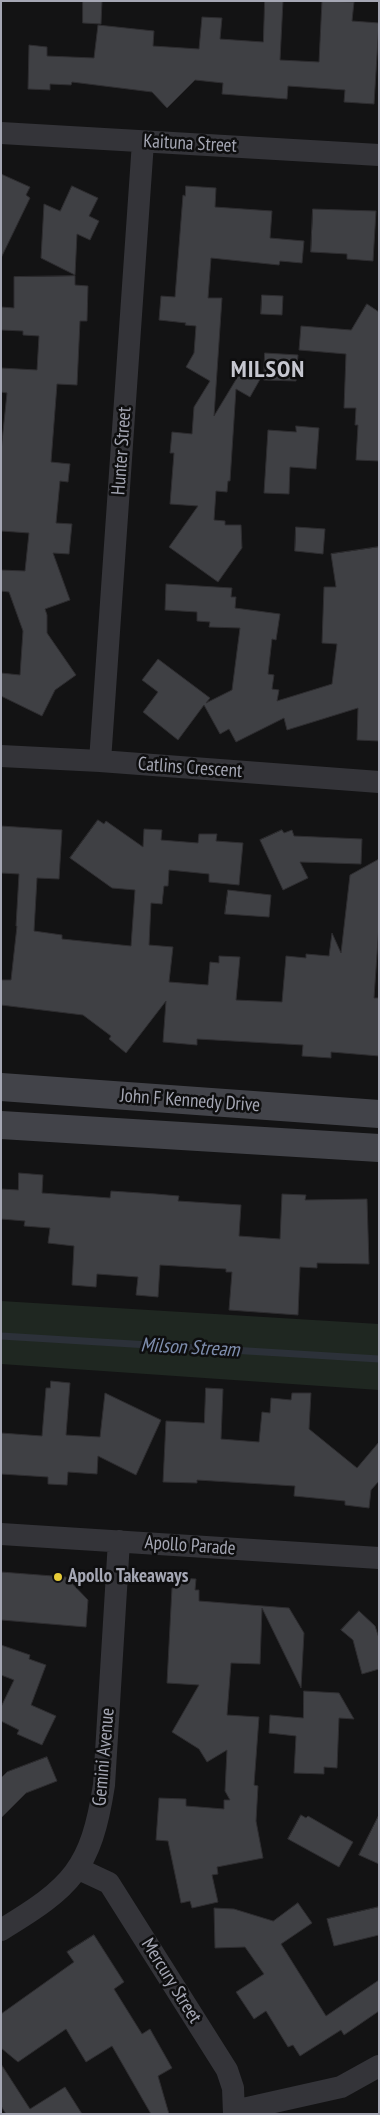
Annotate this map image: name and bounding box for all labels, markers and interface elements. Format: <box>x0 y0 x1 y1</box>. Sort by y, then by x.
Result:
street label: Kaituna Street <box>143 130 237 158</box>
district label: MILSON <box>230 356 306 384</box>
street label: Hunter Street <box>108 406 136 496</box>
street label: Catlins Crescent <box>137 753 243 783</box>
street label: John F Kennedy Drive <box>119 1085 261 1117</box>
water label: Milson Stream <box>140 1333 240 1363</box>
street label: Apollo Parade <box>144 1531 236 1561</box>
place label: Apollo Takeaways <box>68 1566 188 1588</box>
marker: Apollo Takeaways <box>52 1571 64 1583</box>
street label: Gemini Avenue <box>88 1707 120 1807</box>
street label: Mercury Street <box>136 1934 206 2028</box>

